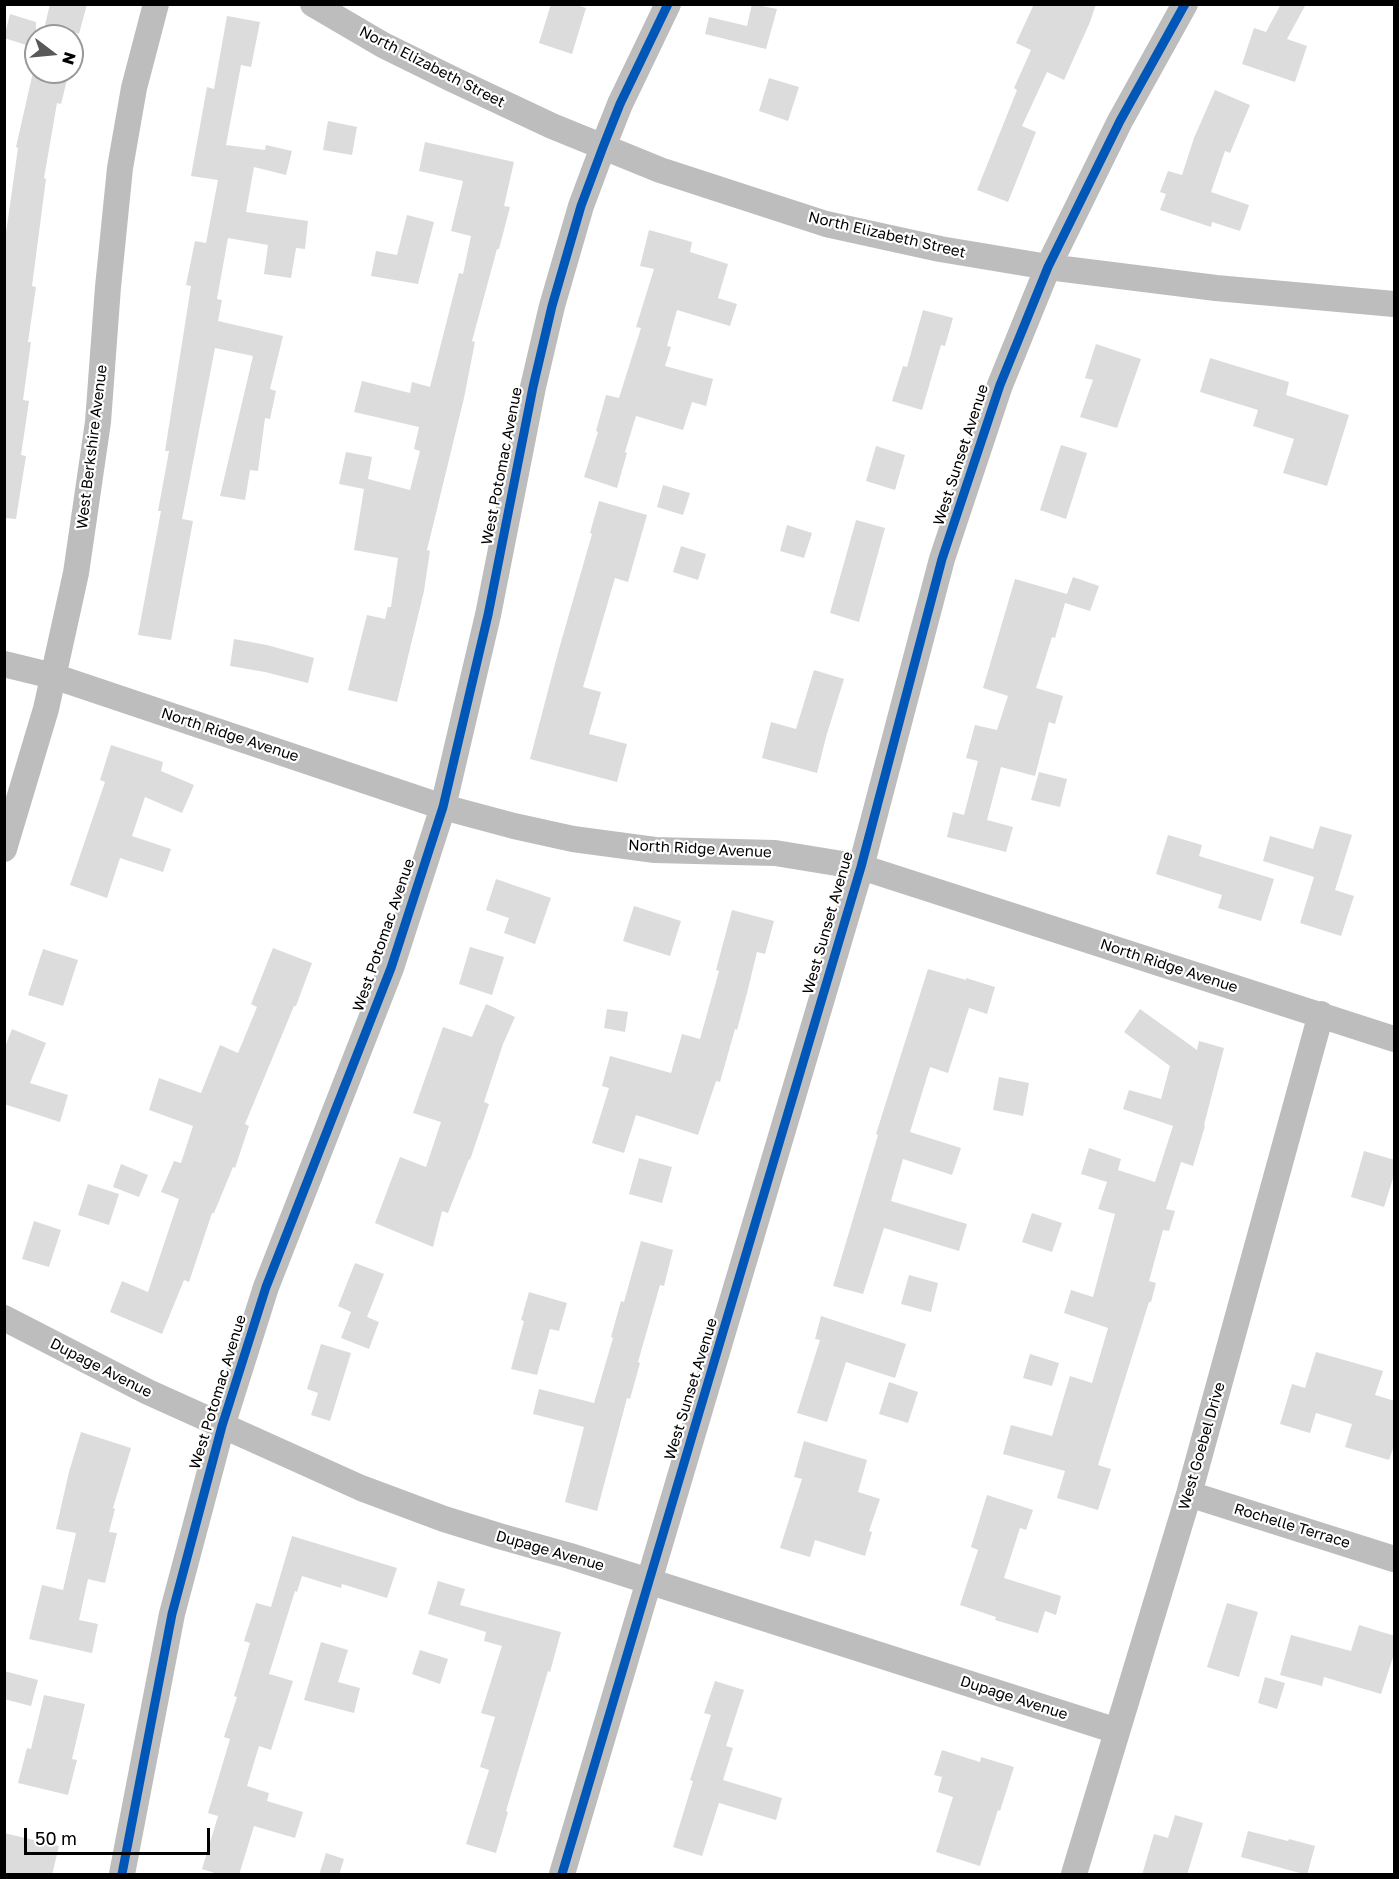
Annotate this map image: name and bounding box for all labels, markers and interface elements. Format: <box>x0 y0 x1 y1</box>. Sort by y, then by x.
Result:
street label: North Elizabeth Street <box>356 22 508 112</box>
north arrow <box>24 24 84 84</box>
text: N <box>58 50 81 67</box>
street label: North Elizabeth Street <box>807 208 967 262</box>
street label: West Berkshire Avenue <box>73 364 111 530</box>
street label: West Sunset Avenue <box>930 382 992 528</box>
street label: West Potomac Avenue <box>478 386 526 546</box>
street label: North Ridge Avenue <box>159 704 301 766</box>
street label: North Ridge Avenue <box>628 836 772 862</box>
street label: West Sunset Avenue <box>799 850 857 996</box>
street label: West Potomac Avenue <box>349 856 419 1014</box>
street label: North Ridge Avenue <box>1098 935 1240 997</box>
street label: West Potomac Avenue <box>186 1313 250 1471</box>
street label: West Sunset Avenue <box>661 1316 721 1462</box>
street label: Dupage Avenue <box>47 1335 155 1401</box>
street label: West Goebel Drive <box>1175 1380 1229 1512</box>
street label: Rochelle Terrace <box>1232 1500 1352 1552</box>
street label: Dupage Avenue <box>494 1527 606 1575</box>
street label: Dupage Avenue <box>958 1672 1070 1724</box>
scale bar <box>27 1816 213 1854</box>
text: 50 m <box>35 1827 77 1849</box>

